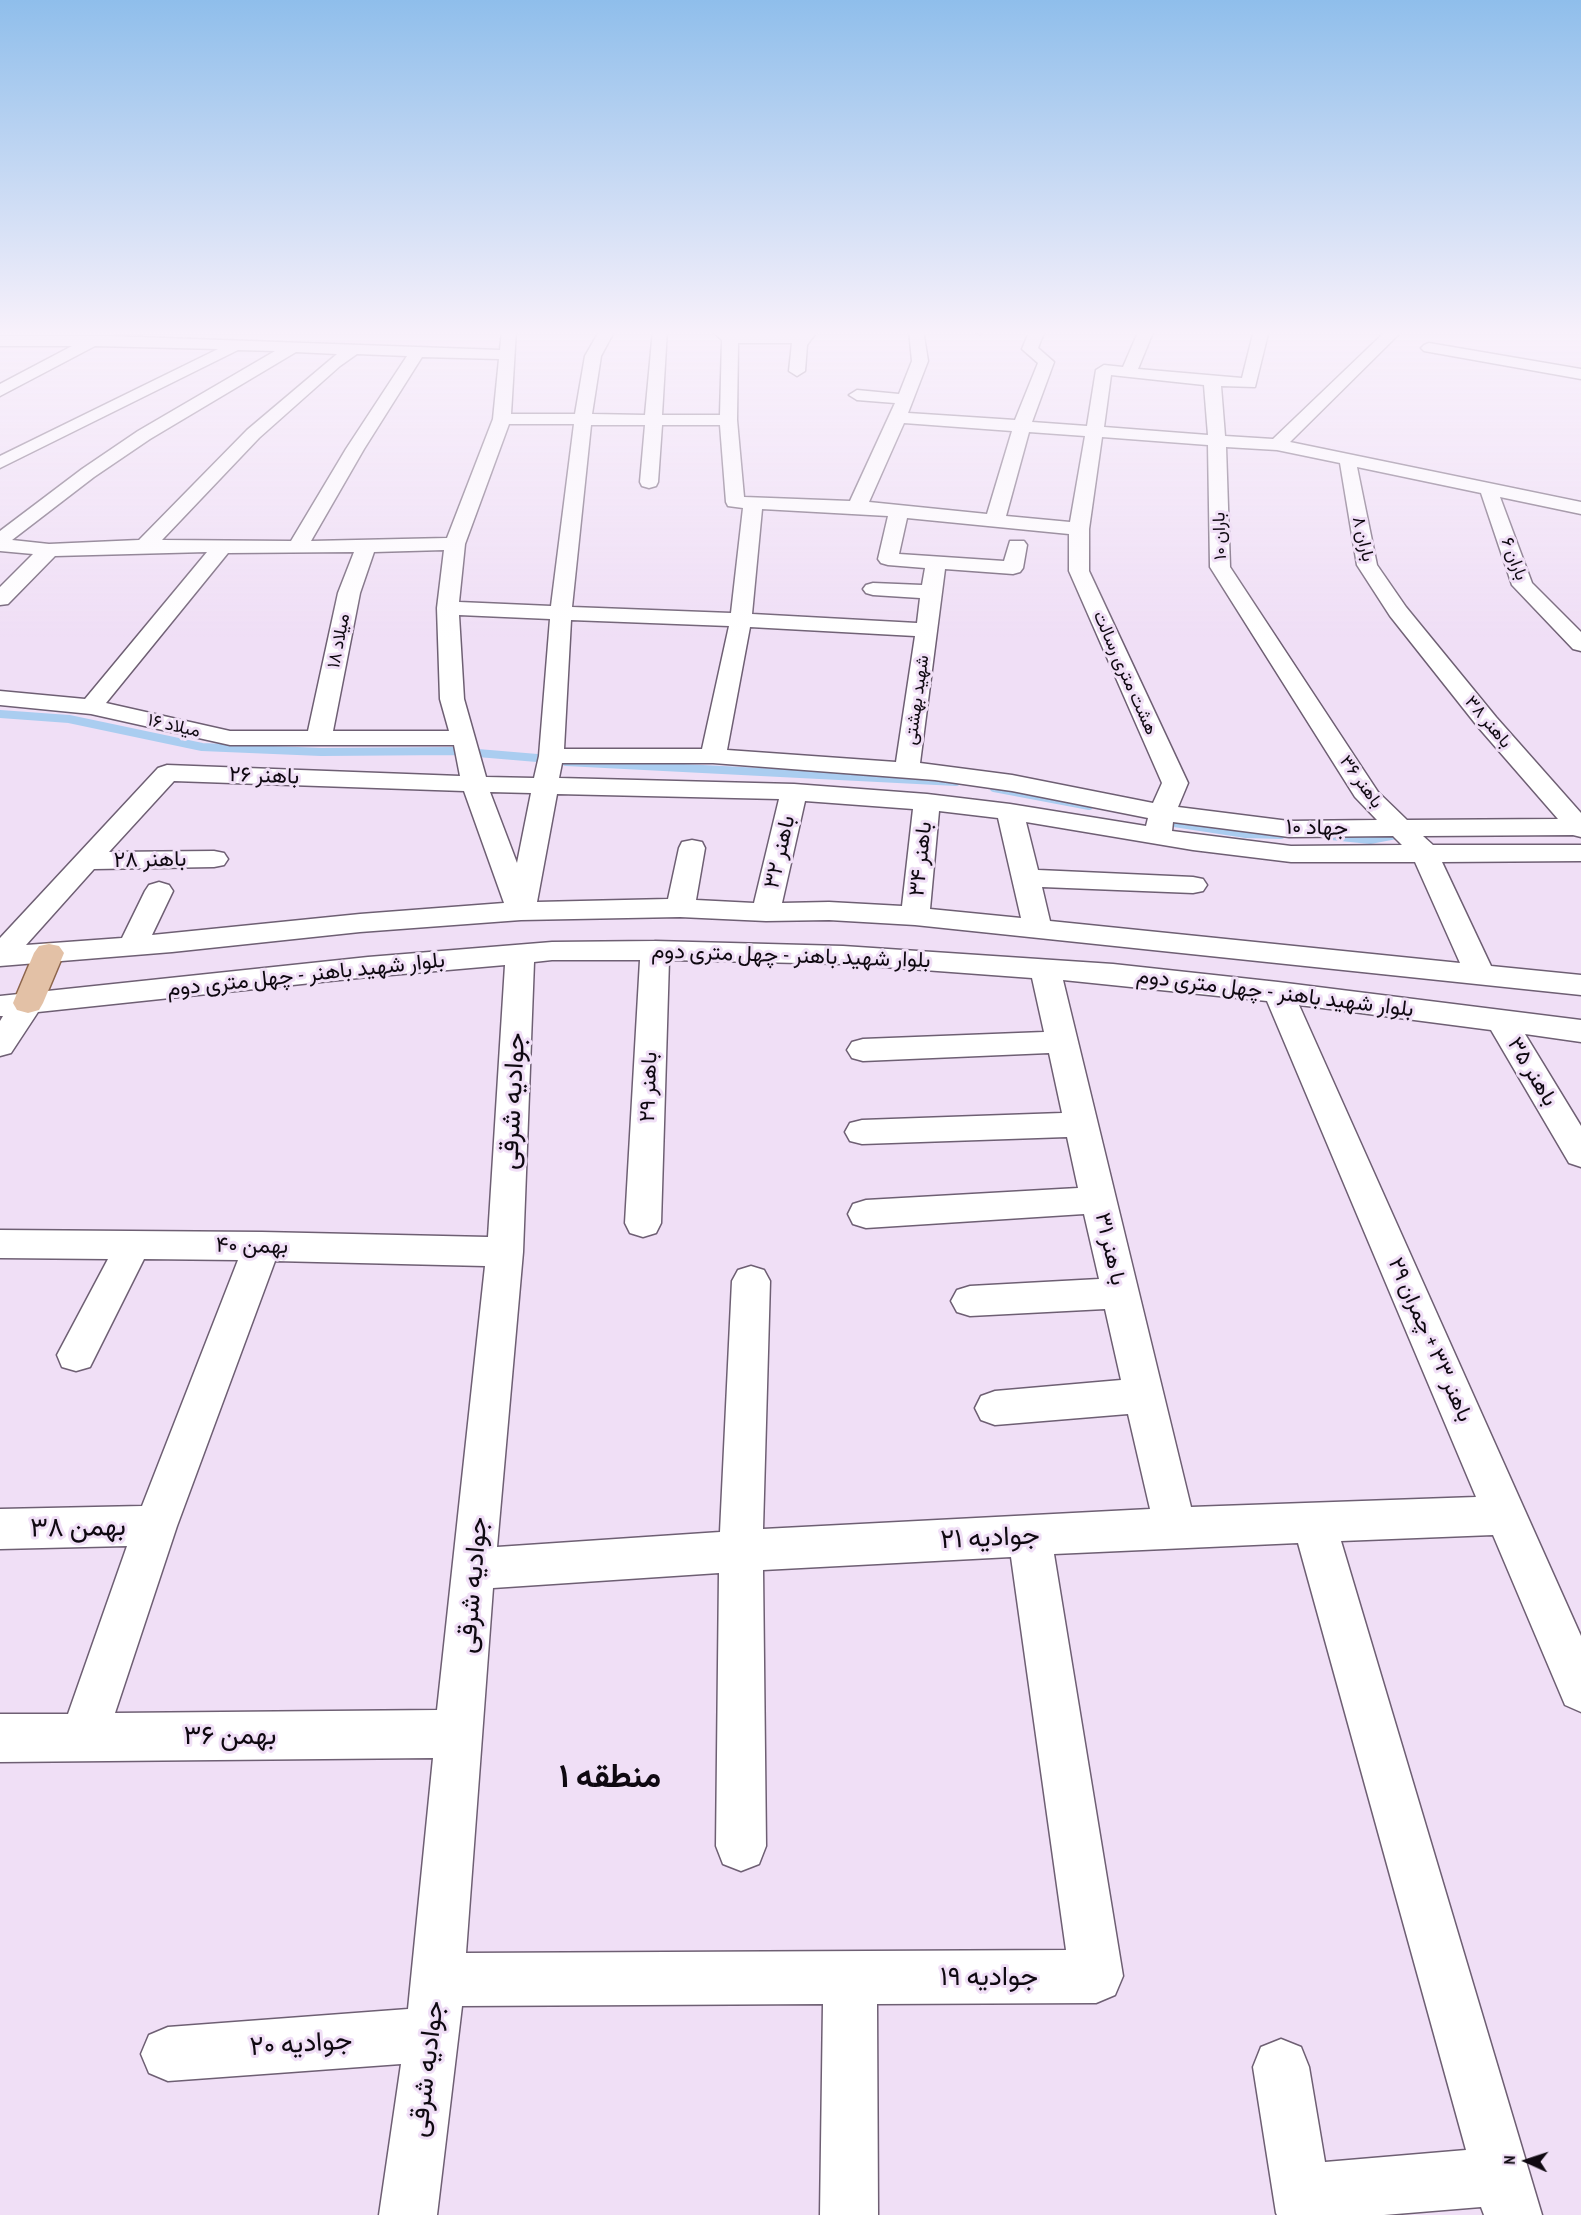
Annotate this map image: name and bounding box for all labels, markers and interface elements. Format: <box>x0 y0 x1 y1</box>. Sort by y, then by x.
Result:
street label: باران ۱۰ <box>1208 512 1232 560</box>
street label: باران ۸ <box>1347 514 1379 564</box>
street label: باران ۶ <box>1496 535 1532 583</box>
street label: هشت متری رسالت <box>1088 608 1162 738</box>
street label: میلاد ۱۸ <box>323 612 355 670</box>
street label: شهید بهشتی <box>900 654 934 746</box>
street label: باهنر ۳۸ <box>1460 691 1516 753</box>
street label: میلاد ۱۶ <box>146 709 202 743</box>
street label: باهنر ۳۶ <box>1335 751 1387 813</box>
street label: باهنر ۲۶ <box>228 762 300 790</box>
street label: باهنر ۳۲ <box>759 813 801 891</box>
street label: جهاد ۱۰ <box>1286 814 1348 842</box>
street label: باهنر ۳۴ <box>904 820 938 898</box>
street label: باهنر ۲۸ <box>113 846 187 874</box>
street label: بلوار شهید باهنر - چهل متری دوم <box>651 938 931 974</box>
street label: بلوار شهید باهنر - چهل متری دوم <box>166 947 446 1003</box>
street label: بلوار شهید باهنر - چهل متری دوم <box>1135 963 1415 1023</box>
street label: جوادیه شرقی <box>493 1032 533 1170</box>
street label: باهنر ۳۵ <box>1501 1033 1563 1111</box>
street label: باهنر ۲۹ <box>635 1051 663 1123</box>
street label: با هنر ۳۱ <box>1089 1210 1131 1288</box>
street label: بهمن ۴۰ <box>216 1232 288 1260</box>
street label: باهنر ۳۳ + چمران ۲۹ <box>1382 1254 1478 1426</box>
street label: بهمن ۳۸ <box>30 1511 126 1545</box>
street label: جوادیه شرقی <box>451 1515 495 1655</box>
street label: جوادیه ۲۱ <box>940 1519 1040 1557</box>
street label: بهمن ۳۶ <box>183 1720 277 1752</box>
district label: منطقه ۱ <box>559 1758 661 1798</box>
street label: جوادیه ۱۹ <box>940 1961 1038 1993</box>
street label: جوادیه شرقی <box>403 1999 451 2139</box>
street label: جوادیه ۲۰ <box>249 2024 353 2064</box>
north arrow <box>1497 2131 1557 2191</box>
text: N <box>1499 2155 1519 2165</box>

